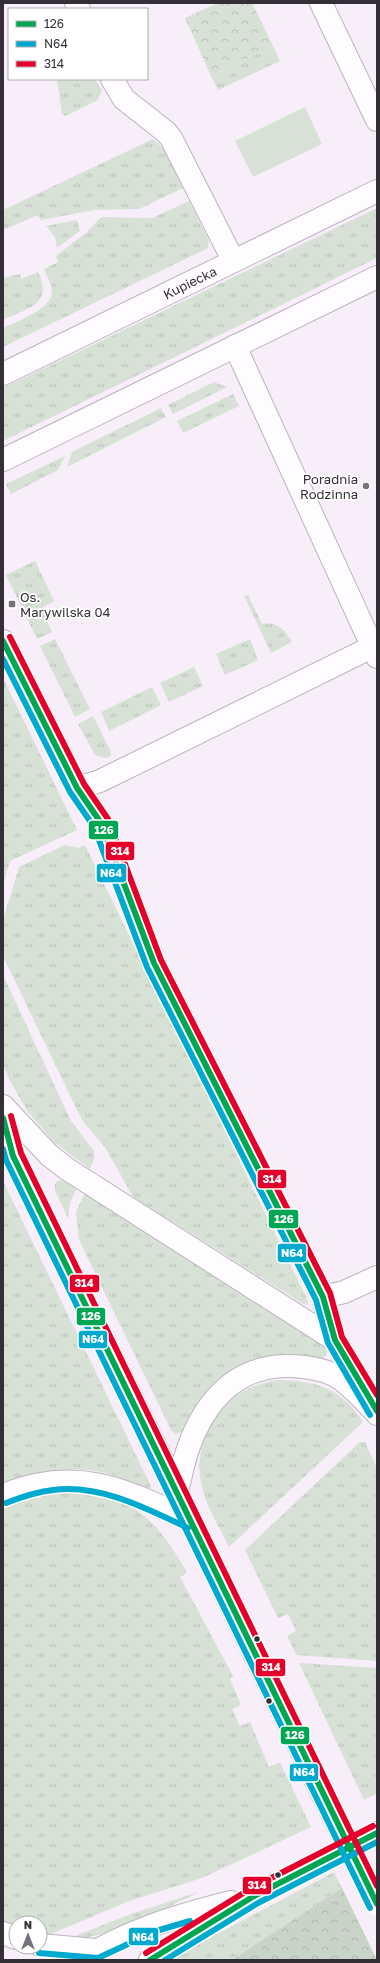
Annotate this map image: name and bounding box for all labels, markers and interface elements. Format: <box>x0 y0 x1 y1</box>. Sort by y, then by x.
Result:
legend <box>8 8 148 80</box>
text: 126 <box>44 16 64 31</box>
text: N64 <box>44 36 68 51</box>
text: 314 <box>44 56 64 71</box>
street label: Kupiecka <box>161 263 219 302</box>
place label: Poradnia Rodzinna <box>300 471 358 502</box>
marker: Poradnia Rodzinna <box>361 481 371 491</box>
place label: Os. Marywilska 04 <box>20 589 110 620</box>
marker: Os. Marywilska 04 <box>7 599 17 609</box>
line badge: 126 <box>88 820 119 840</box>
text: 126 <box>94 823 114 836</box>
line badge: 314 <box>105 841 135 861</box>
text: 314 <box>110 844 130 857</box>
line badge: N64 <box>96 863 127 883</box>
text: N64 <box>100 866 122 879</box>
line badge: 314 <box>257 1169 287 1189</box>
text: 314 <box>262 1172 282 1185</box>
line badge: 126 <box>268 1209 299 1229</box>
text: 126 <box>274 1212 294 1225</box>
line badge: N64 <box>277 1243 307 1263</box>
text: N64 <box>281 1246 303 1259</box>
line badge: 314 <box>69 1274 100 1293</box>
text: 314 <box>74 1276 94 1289</box>
line badge: 126 <box>76 1307 106 1326</box>
text: 126 <box>81 1309 101 1322</box>
line badge: N64 <box>78 1330 108 1349</box>
text: N64 <box>82 1332 104 1345</box>
unlabelled marker <box>252 1634 262 1644</box>
line badge: 314 <box>255 1658 286 1677</box>
text: 314 <box>261 1660 281 1673</box>
unlabelled marker <box>264 1696 274 1706</box>
line badge: 126 <box>280 1726 310 1745</box>
text: 126 <box>285 1728 305 1741</box>
line badge: N64 <box>289 1763 319 1782</box>
text: N64 <box>293 1765 315 1778</box>
unlabelled marker <box>273 1870 283 1880</box>
line badge: 314 <box>242 1876 272 1895</box>
text: 314 <box>247 1878 267 1891</box>
north arrow <box>8 1915 48 1955</box>
text: N <box>24 1918 32 1931</box>
line badge: N64 <box>128 1927 159 1946</box>
text: N64 <box>132 1930 154 1943</box>

